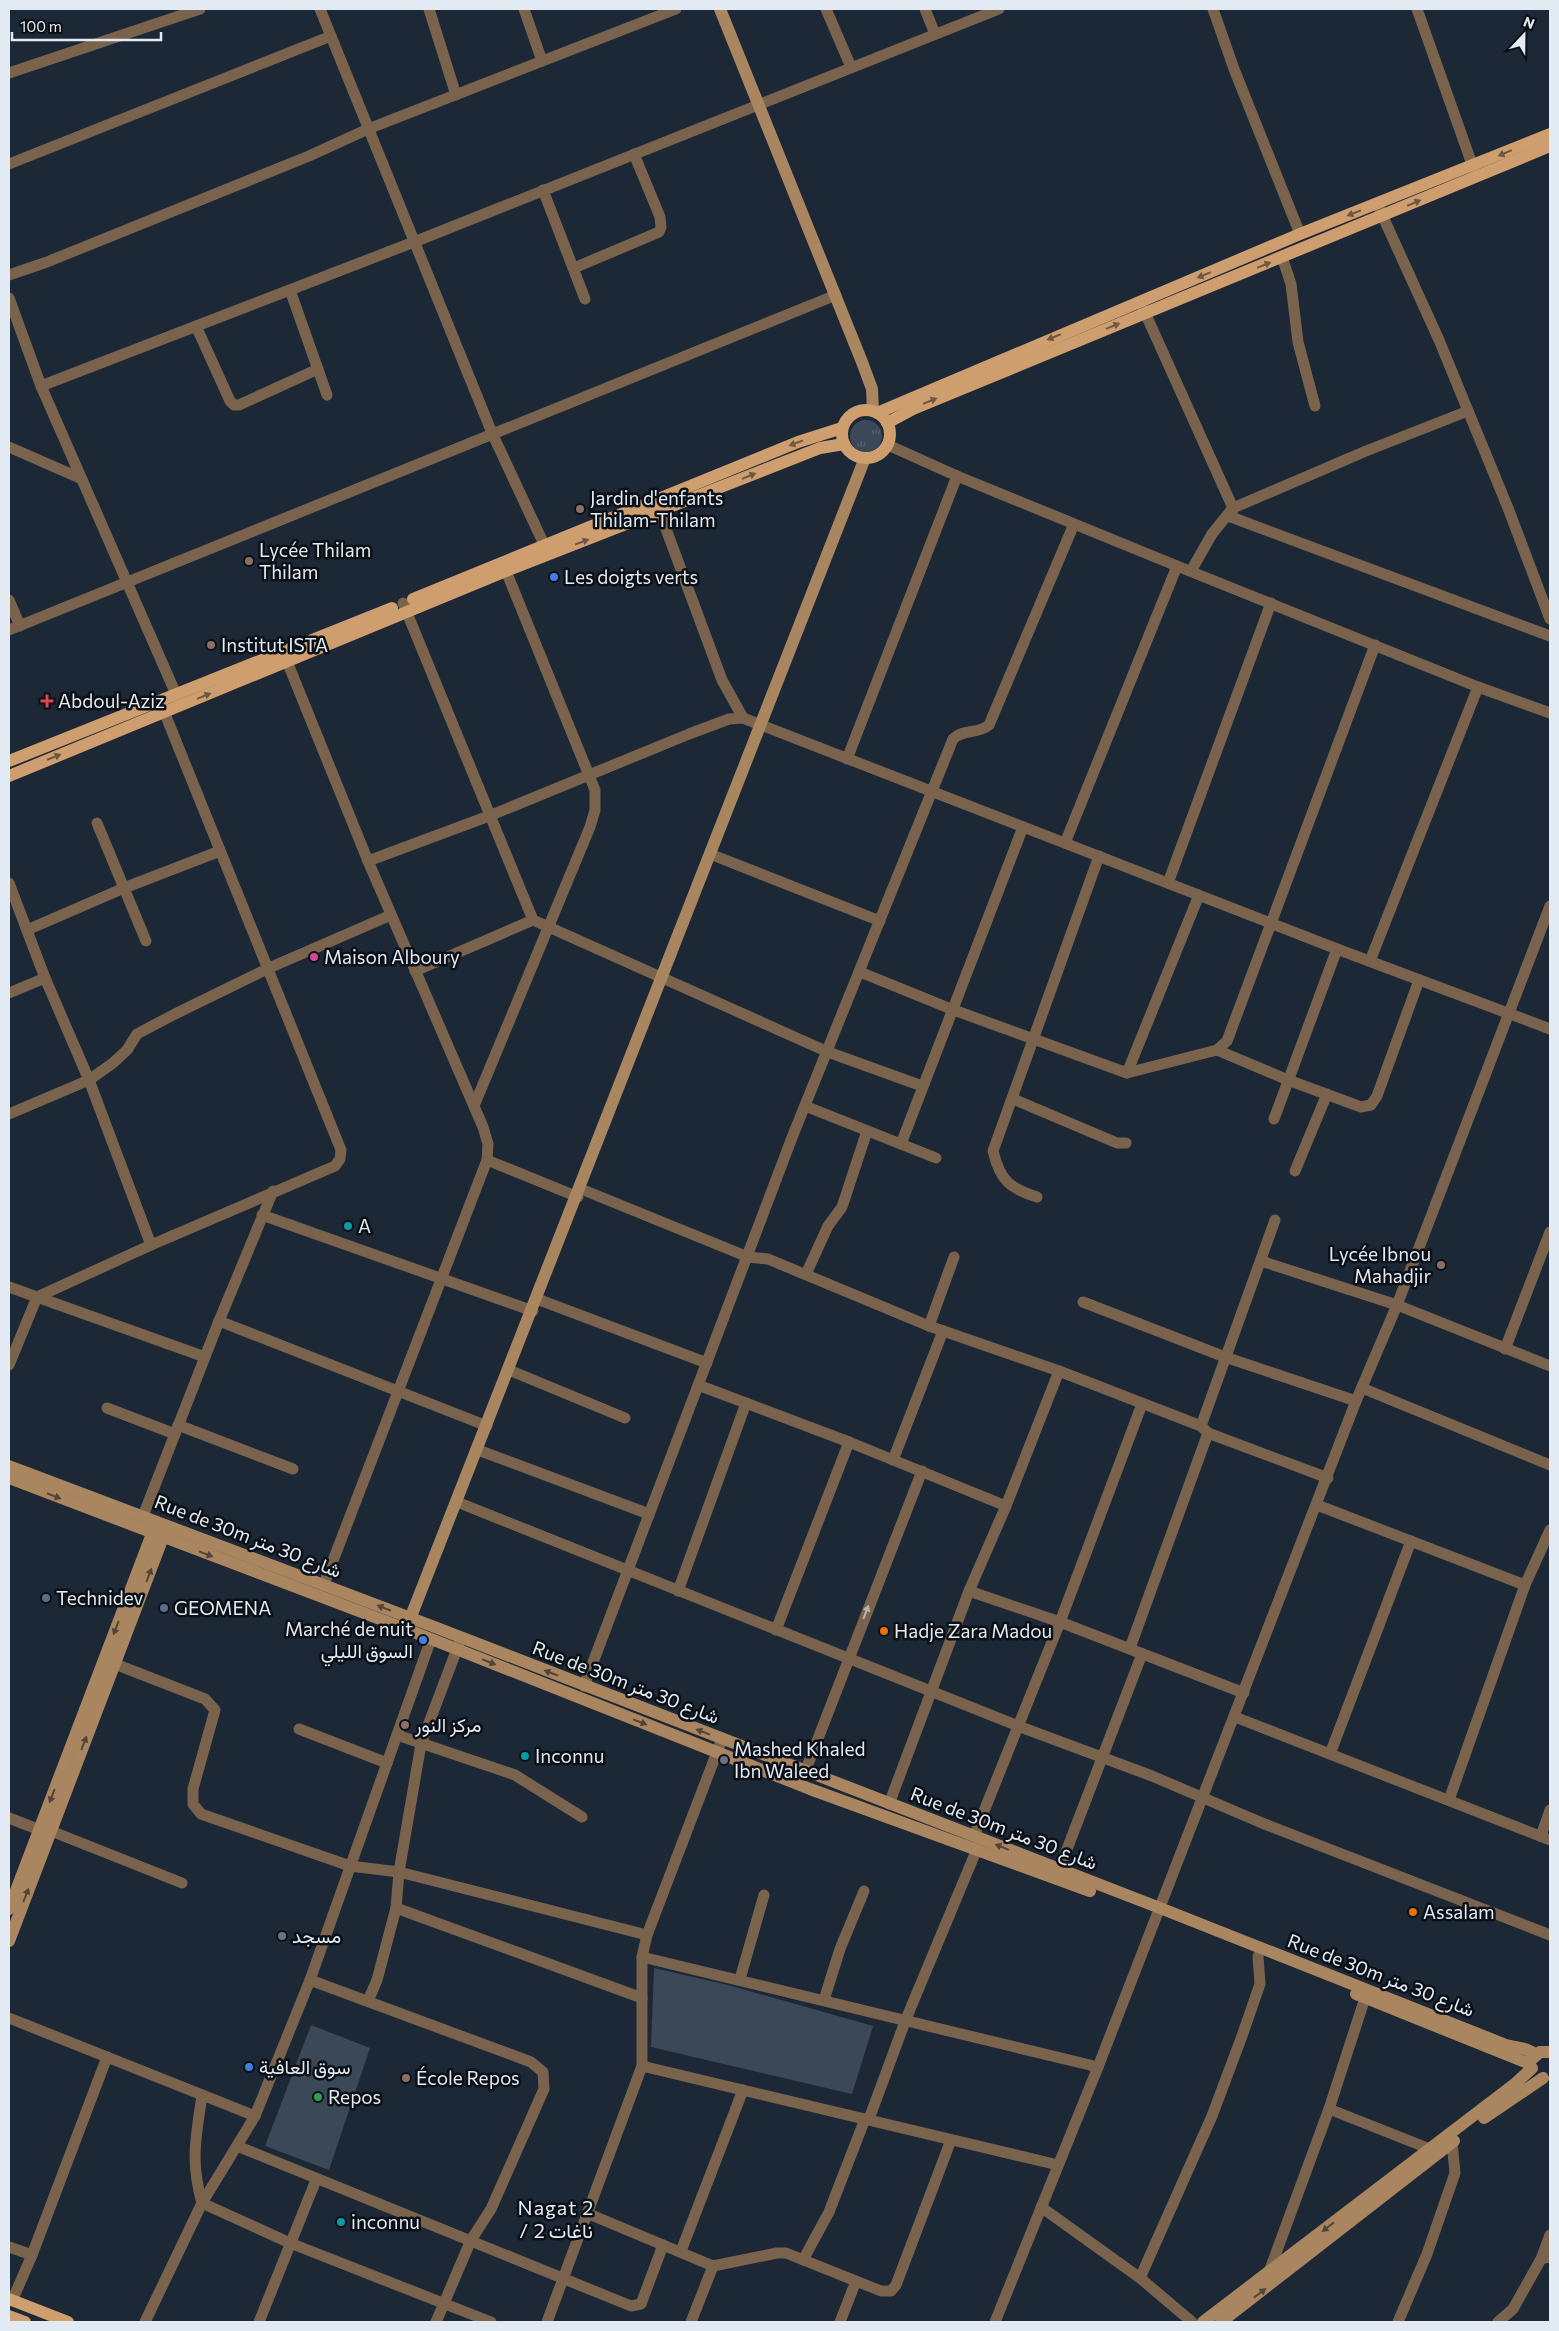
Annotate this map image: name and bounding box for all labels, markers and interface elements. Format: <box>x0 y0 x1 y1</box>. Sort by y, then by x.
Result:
scale bar <box>12 10 161 42</box>
north arrow <box>1499 10 1549 60</box>
text: N <box>1521 13 1537 32</box>
text: 100 m <box>20 17 62 35</box>
one-way arrow <box>1498 149 1512 157</box>
one-way arrow <box>1407 199 1421 207</box>
one-way arrow <box>1347 210 1362 218</box>
one-way arrow <box>1257 260 1271 268</box>
one-way arrow <box>1197 272 1211 280</box>
one-way arrow <box>1106 322 1121 330</box>
one-way arrow <box>1046 333 1061 341</box>
one-way arrow <box>923 397 938 404</box>
one-way arrow <box>788 439 803 447</box>
one-way arrow <box>742 471 756 479</box>
place label: Jardin d'enfants Thilam-Thilam <box>590 486 723 531</box>
marker: Jardin d'enfants Thilam-Thilam <box>574 503 586 515</box>
place label: Lycée Thilam Thilam <box>259 538 371 583</box>
one-way arrow <box>575 538 590 546</box>
marker: Lycée Thilam Thilam <box>243 555 255 567</box>
place label: Les doigts verts <box>564 565 698 588</box>
marker: Les doigts verts <box>548 571 560 583</box>
place label: Institut ISTA <box>221 633 328 656</box>
marker: Institut ISTA <box>205 639 217 651</box>
place label: Abdoul-Aziz <box>58 689 165 712</box>
one-way arrow <box>197 691 211 699</box>
marker: Abdoul-Aziz <box>40 694 54 708</box>
one-way arrow <box>47 753 61 761</box>
place label: Maison Alboury <box>324 945 460 968</box>
marker: Maison Alboury <box>308 951 320 963</box>
place label: A <box>358 1214 371 1237</box>
marker: A <box>342 1220 354 1232</box>
place label: Lycée Ibnou Mahadjir <box>1329 1242 1431 1287</box>
marker: Lycée Ibnou Mahadjir <box>1435 1259 1447 1271</box>
street label: Rue de 30m شارع 30 متر <box>151 1489 345 1584</box>
one-way arrow <box>47 1492 62 1500</box>
one-way arrow <box>199 1550 214 1558</box>
one-way arrow <box>145 1568 153 1582</box>
place label: Technidev <box>56 1586 144 1609</box>
marker: Technidev <box>40 1592 52 1604</box>
place label: GEOMENA <box>174 1596 271 1619</box>
marker: GEOMENA <box>158 1602 170 1614</box>
one-way arrow <box>376 1604 391 1612</box>
one-way arrow <box>863 1605 870 1620</box>
place label: Marché de nuit السوق الليلي <box>285 1617 413 1667</box>
place label: Hadje Zara Madou <box>894 1619 1052 1642</box>
one-way arrow <box>112 1621 120 1636</box>
marker: Hadje Zara Madou <box>878 1625 890 1637</box>
marker: Marché de nuit السوق الليلي <box>417 1634 429 1646</box>
street label: Rue de 30m شارع 30 متر <box>529 1635 723 1730</box>
one-way arrow <box>481 1659 496 1666</box>
one-way arrow <box>544 1669 559 1676</box>
place label: مركز النور <box>414 1713 481 1737</box>
marker: مركز النور <box>399 1719 411 1731</box>
one-way arrow <box>632 1719 647 1726</box>
one-way arrow <box>695 1728 710 1736</box>
one-way arrow <box>81 1736 89 1751</box>
place label: Mashed Khaled Ibn Waleed <box>734 1737 866 1782</box>
place label: Inconnu <box>535 1744 604 1767</box>
marker: Inconnu <box>519 1750 531 1762</box>
marker: Mashed Khaled Ibn Waleed <box>718 1754 730 1766</box>
street label: Rue de 30m شارع 30 متر <box>907 1781 1101 1876</box>
one-way arrow <box>48 1789 55 1804</box>
one-way arrow <box>994 1843 1009 1850</box>
one-way arrow <box>22 1887 30 1902</box>
place label: Assalam <box>1423 1900 1495 1923</box>
marker: Assalam <box>1407 1906 1419 1918</box>
place label: مسجد <box>292 1924 341 1948</box>
street label: Rue de 30m شارع 30 متر <box>1284 1928 1478 2023</box>
marker: مسجد <box>276 1930 288 1942</box>
place label: سوق العافية <box>259 2055 350 2079</box>
marker: سوق العافية <box>243 2061 255 2073</box>
place label: École Repos <box>416 2066 520 2089</box>
marker: École Repos <box>400 2072 412 2084</box>
place label: Repos <box>328 2085 381 2108</box>
marker: Repos <box>312 2091 324 2103</box>
district label: Nagat 2 / ناغات 2 <box>518 2195 594 2242</box>
place label: inconnu <box>351 2210 420 2233</box>
marker: inconnu <box>335 2216 347 2228</box>
one-way arrow <box>1321 2222 1335 2232</box>
one-way arrow <box>1253 2287 1266 2298</box>

